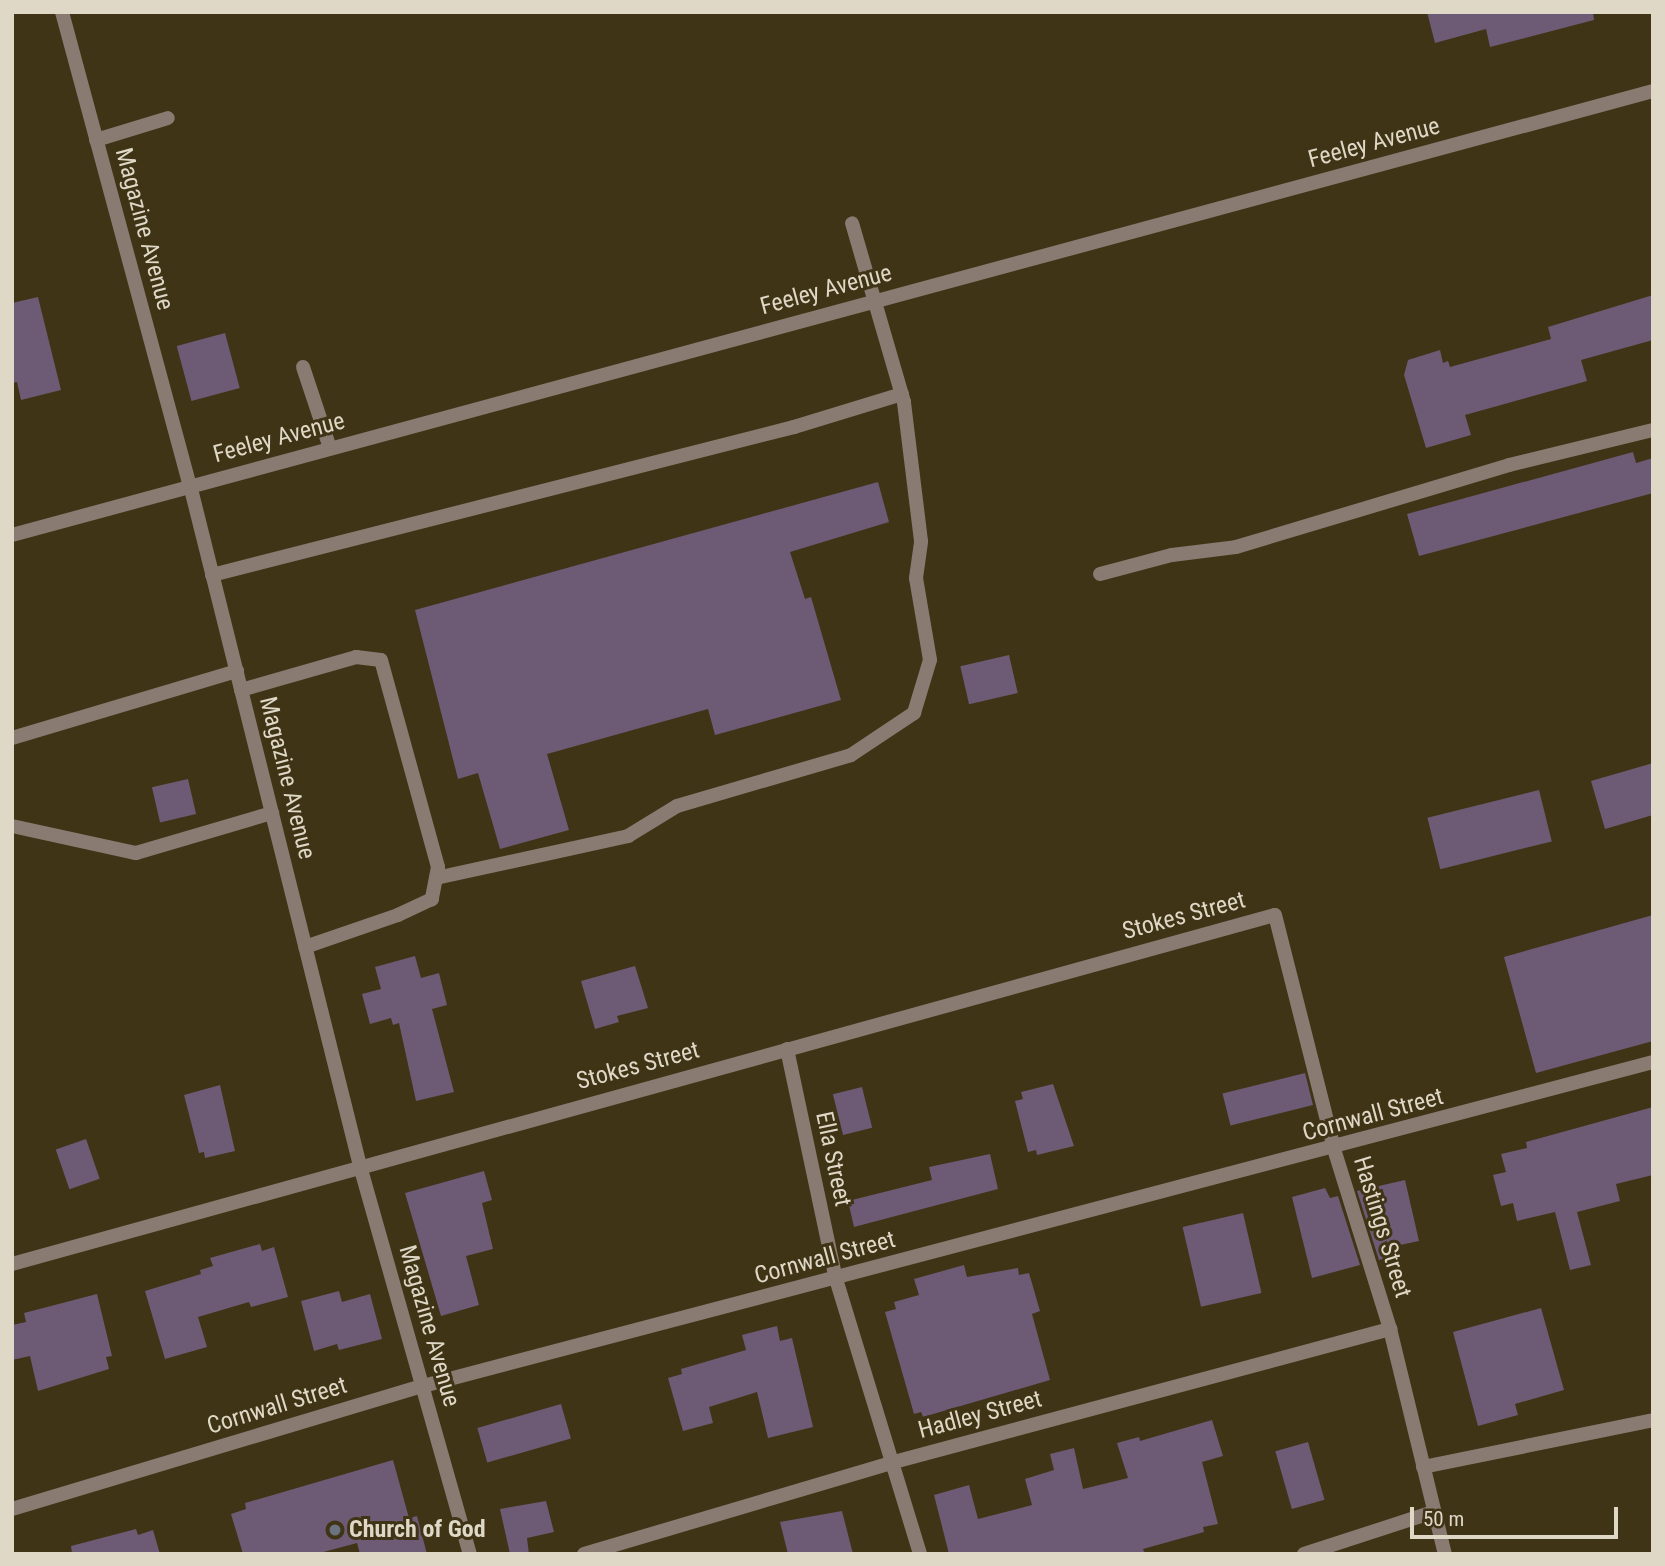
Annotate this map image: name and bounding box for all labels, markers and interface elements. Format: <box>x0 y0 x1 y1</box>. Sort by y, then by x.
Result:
street label: Feeley Avenue <box>1305 112 1443 174</box>
street label: Magazine Avenue <box>109 145 179 313</box>
street label: Feeley Avenue <box>757 259 895 321</box>
street label: Feeley Avenue <box>210 407 348 469</box>
street label: Magazine Avenue <box>253 694 321 862</box>
street label: Stokes Street <box>1119 886 1249 946</box>
street label: Stokes Street <box>573 1036 703 1096</box>
street label: Cornwall Street <box>1300 1082 1446 1148</box>
street label: Ella Street <box>809 1109 857 1209</box>
street label: Hastings Street <box>1347 1153 1417 1301</box>
street label: Cornwall Street <box>752 1225 898 1291</box>
street label: Magazine Avenue <box>392 1242 466 1410</box>
street label: Cornwall Street <box>204 1371 350 1441</box>
street label: Hadley Street <box>915 1385 1045 1445</box>
scale bar <box>1413 1492 1621 1536</box>
text: 50 m <box>1423 1507 1464 1531</box>
place label: Church of God <box>349 1516 486 1544</box>
marker: Church of God <box>327 1522 343 1538</box>

